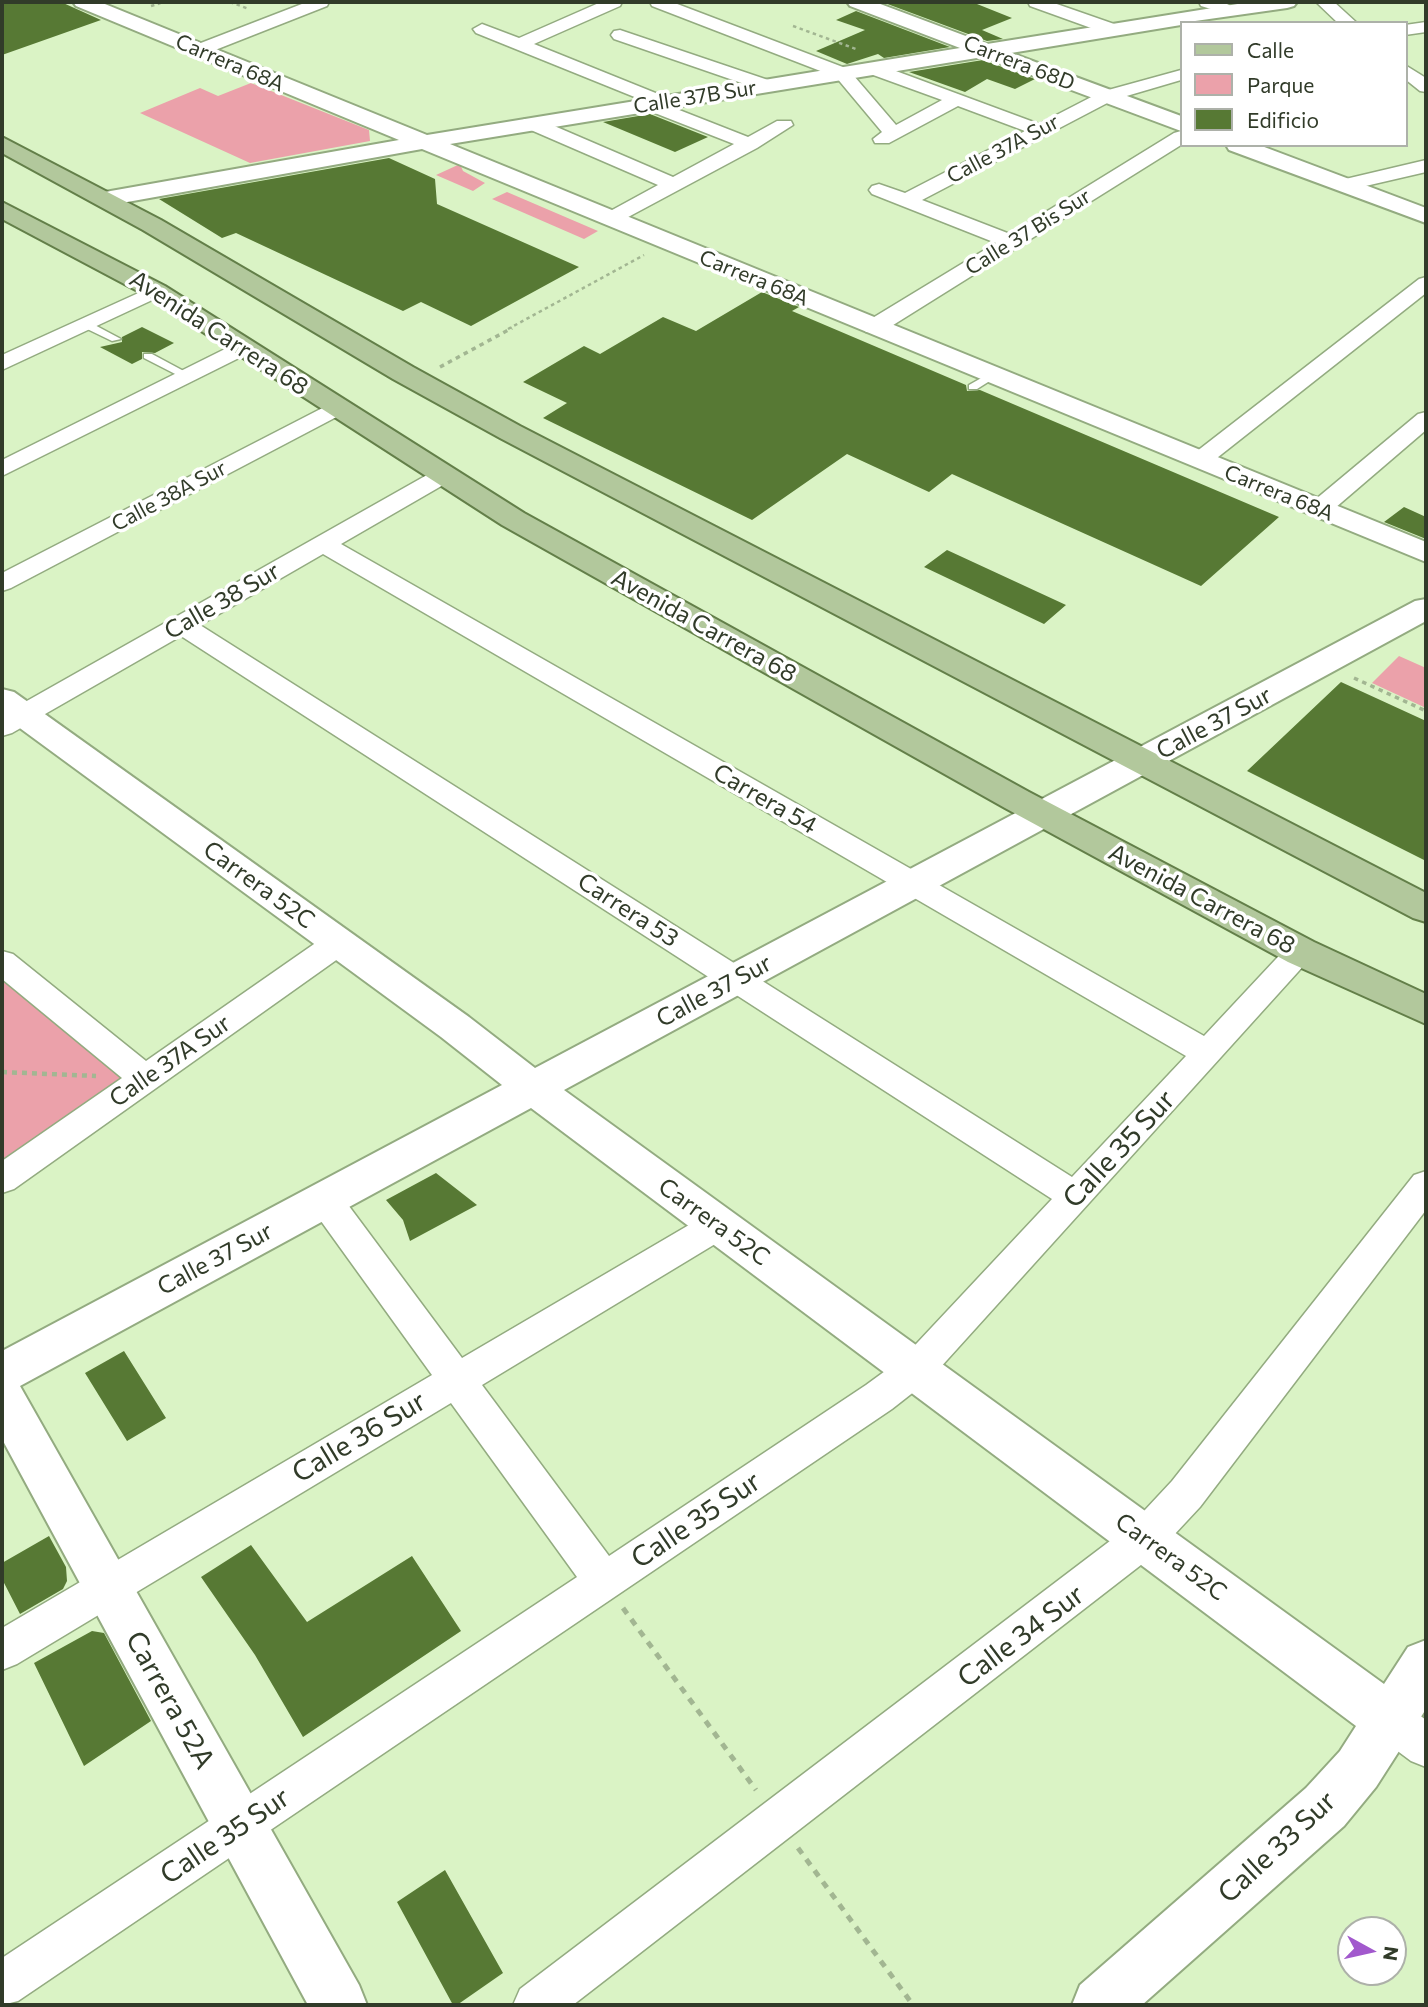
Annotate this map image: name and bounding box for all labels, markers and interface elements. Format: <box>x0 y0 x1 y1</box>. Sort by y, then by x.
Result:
legend <box>1180 21 1407 147</box>
street label: Carrera 68A <box>172 29 288 97</box>
street label: Carrera 68D <box>960 30 1078 96</box>
text: Calle <box>1247 37 1294 62</box>
text: Parque <box>1247 72 1314 97</box>
street label: Calle 37B Sur <box>632 75 758 119</box>
text: Edificio <box>1247 107 1319 132</box>
street label: Calle 37A Sur <box>943 109 1063 189</box>
street label: Calle 37 Bis Sur <box>961 183 1095 281</box>
street label: Carrera 68A <box>696 245 812 311</box>
street label: Avenida Carrera 68 <box>124 265 314 401</box>
street label: Calle 38A Sur <box>107 455 231 537</box>
street label: Carrera 68A <box>1221 460 1337 526</box>
street label: Calle 38 Sur <box>159 556 285 646</box>
street label: Avenida Carrera 68 <box>606 563 802 689</box>
street label: Calle 37 Sur <box>1151 681 1277 765</box>
street label: Carrera 54 <box>708 758 822 840</box>
street label: Carrera 52C <box>198 835 320 935</box>
street label: Avenida Carrera 68 <box>1104 838 1300 960</box>
street label: Carrera 53 <box>572 867 684 953</box>
street label: Calle 37 Sur <box>651 949 777 1033</box>
street label: Calle 37A Sur <box>104 1009 236 1113</box>
street label: Calle 35 Sur <box>1056 1083 1182 1215</box>
street label: Carrera 52C <box>653 1172 775 1272</box>
street label: Calle 37 Sur <box>152 1217 278 1301</box>
street label: Calle 36 Sur <box>286 1384 432 1490</box>
street label: Calle 35 Sur <box>625 1464 767 1576</box>
street label: Carrera 52C <box>1110 1507 1232 1607</box>
street label: Calle 34 Sur <box>951 1578 1091 1694</box>
street label: Carrera 52A <box>118 1625 222 1775</box>
street label: Calle 35 Sur <box>154 1780 296 1892</box>
street label: Calle 33 Sur <box>1211 1784 1343 1910</box>
north arrow <box>1337 1916 1407 1986</box>
text: N <box>1379 1945 1404 1962</box>

